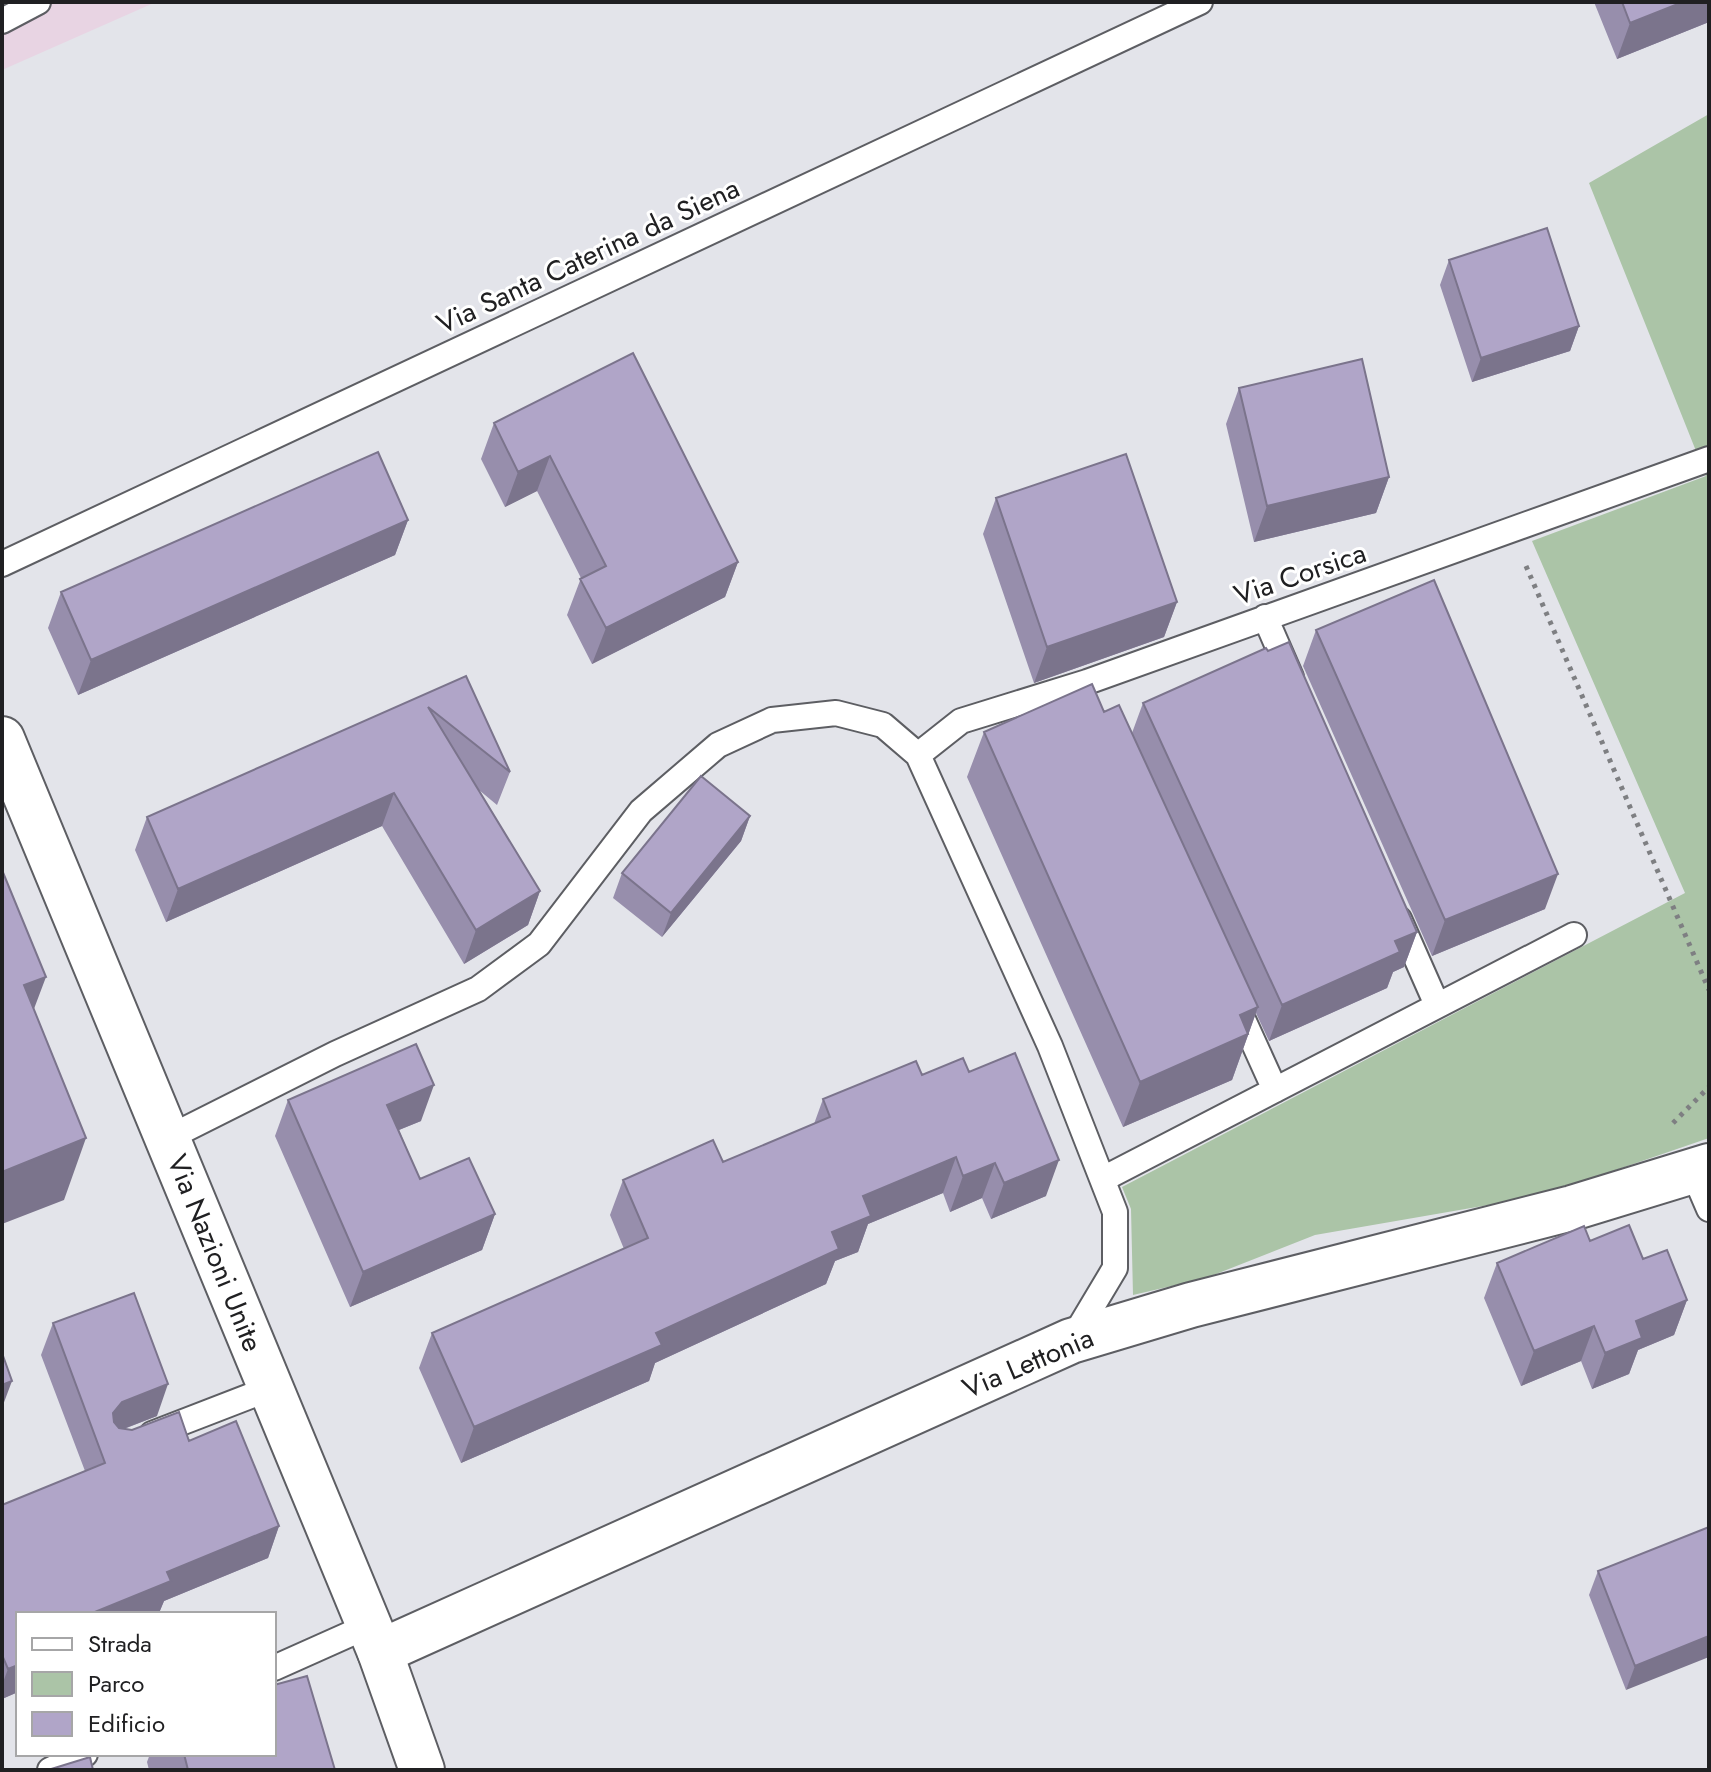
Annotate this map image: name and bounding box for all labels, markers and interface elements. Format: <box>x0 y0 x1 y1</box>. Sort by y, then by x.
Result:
street label: Via Santa Caterina da Siena <box>430 168 746 344</box>
street label: Via Corsica <box>1228 532 1372 616</box>
street label: Via Nazioni Unite <box>157 1148 273 1358</box>
street label: Via Lettonia <box>956 1317 1100 1409</box>
legend <box>16 1612 276 1756</box>
text: Strada <box>88 1626 152 1661</box>
text: Parco <box>88 1666 144 1701</box>
text: Edificio <box>88 1706 165 1741</box>

